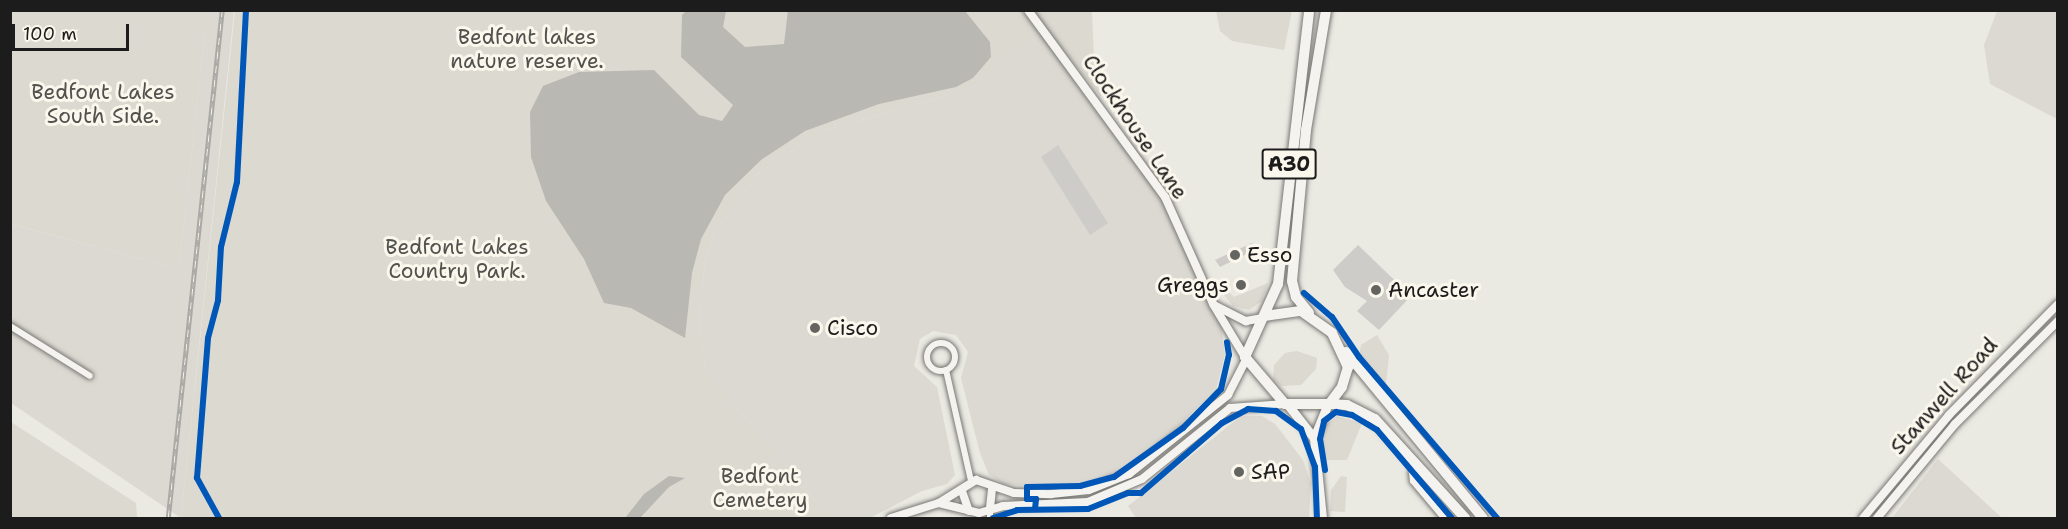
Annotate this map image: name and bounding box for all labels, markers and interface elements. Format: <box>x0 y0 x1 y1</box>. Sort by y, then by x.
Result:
scale bar <box>15 12 132 50</box>
text: 100 m <box>23 22 77 46</box>
park label: Bedfont lakes nature reserve. <box>450 24 604 74</box>
street label: Clockhouse Lane <box>1077 50 1193 204</box>
park label: Bedfont Lakes South Side. <box>31 79 175 129</box>
road number: A30 <box>1260 147 1318 181</box>
park label: Bedfont Lakes Country Park. <box>385 234 529 284</box>
place label: Esso <box>1247 242 1292 268</box>
marker: Esso <box>1228 248 1242 262</box>
place label: Greggs <box>1157 272 1229 298</box>
place label: Ancaster <box>1388 277 1479 303</box>
marker: Greggs <box>1234 278 1248 292</box>
marker: Ancaster <box>1369 283 1383 297</box>
place label: Cisco <box>827 315 878 341</box>
marker: Cisco <box>808 321 822 335</box>
street label: Stanwell Road <box>1885 333 2003 459</box>
place label: SAP <box>1251 459 1290 485</box>
park label: Bedfont Cemetery <box>712 463 808 513</box>
marker: SAP <box>1232 465 1246 479</box>

